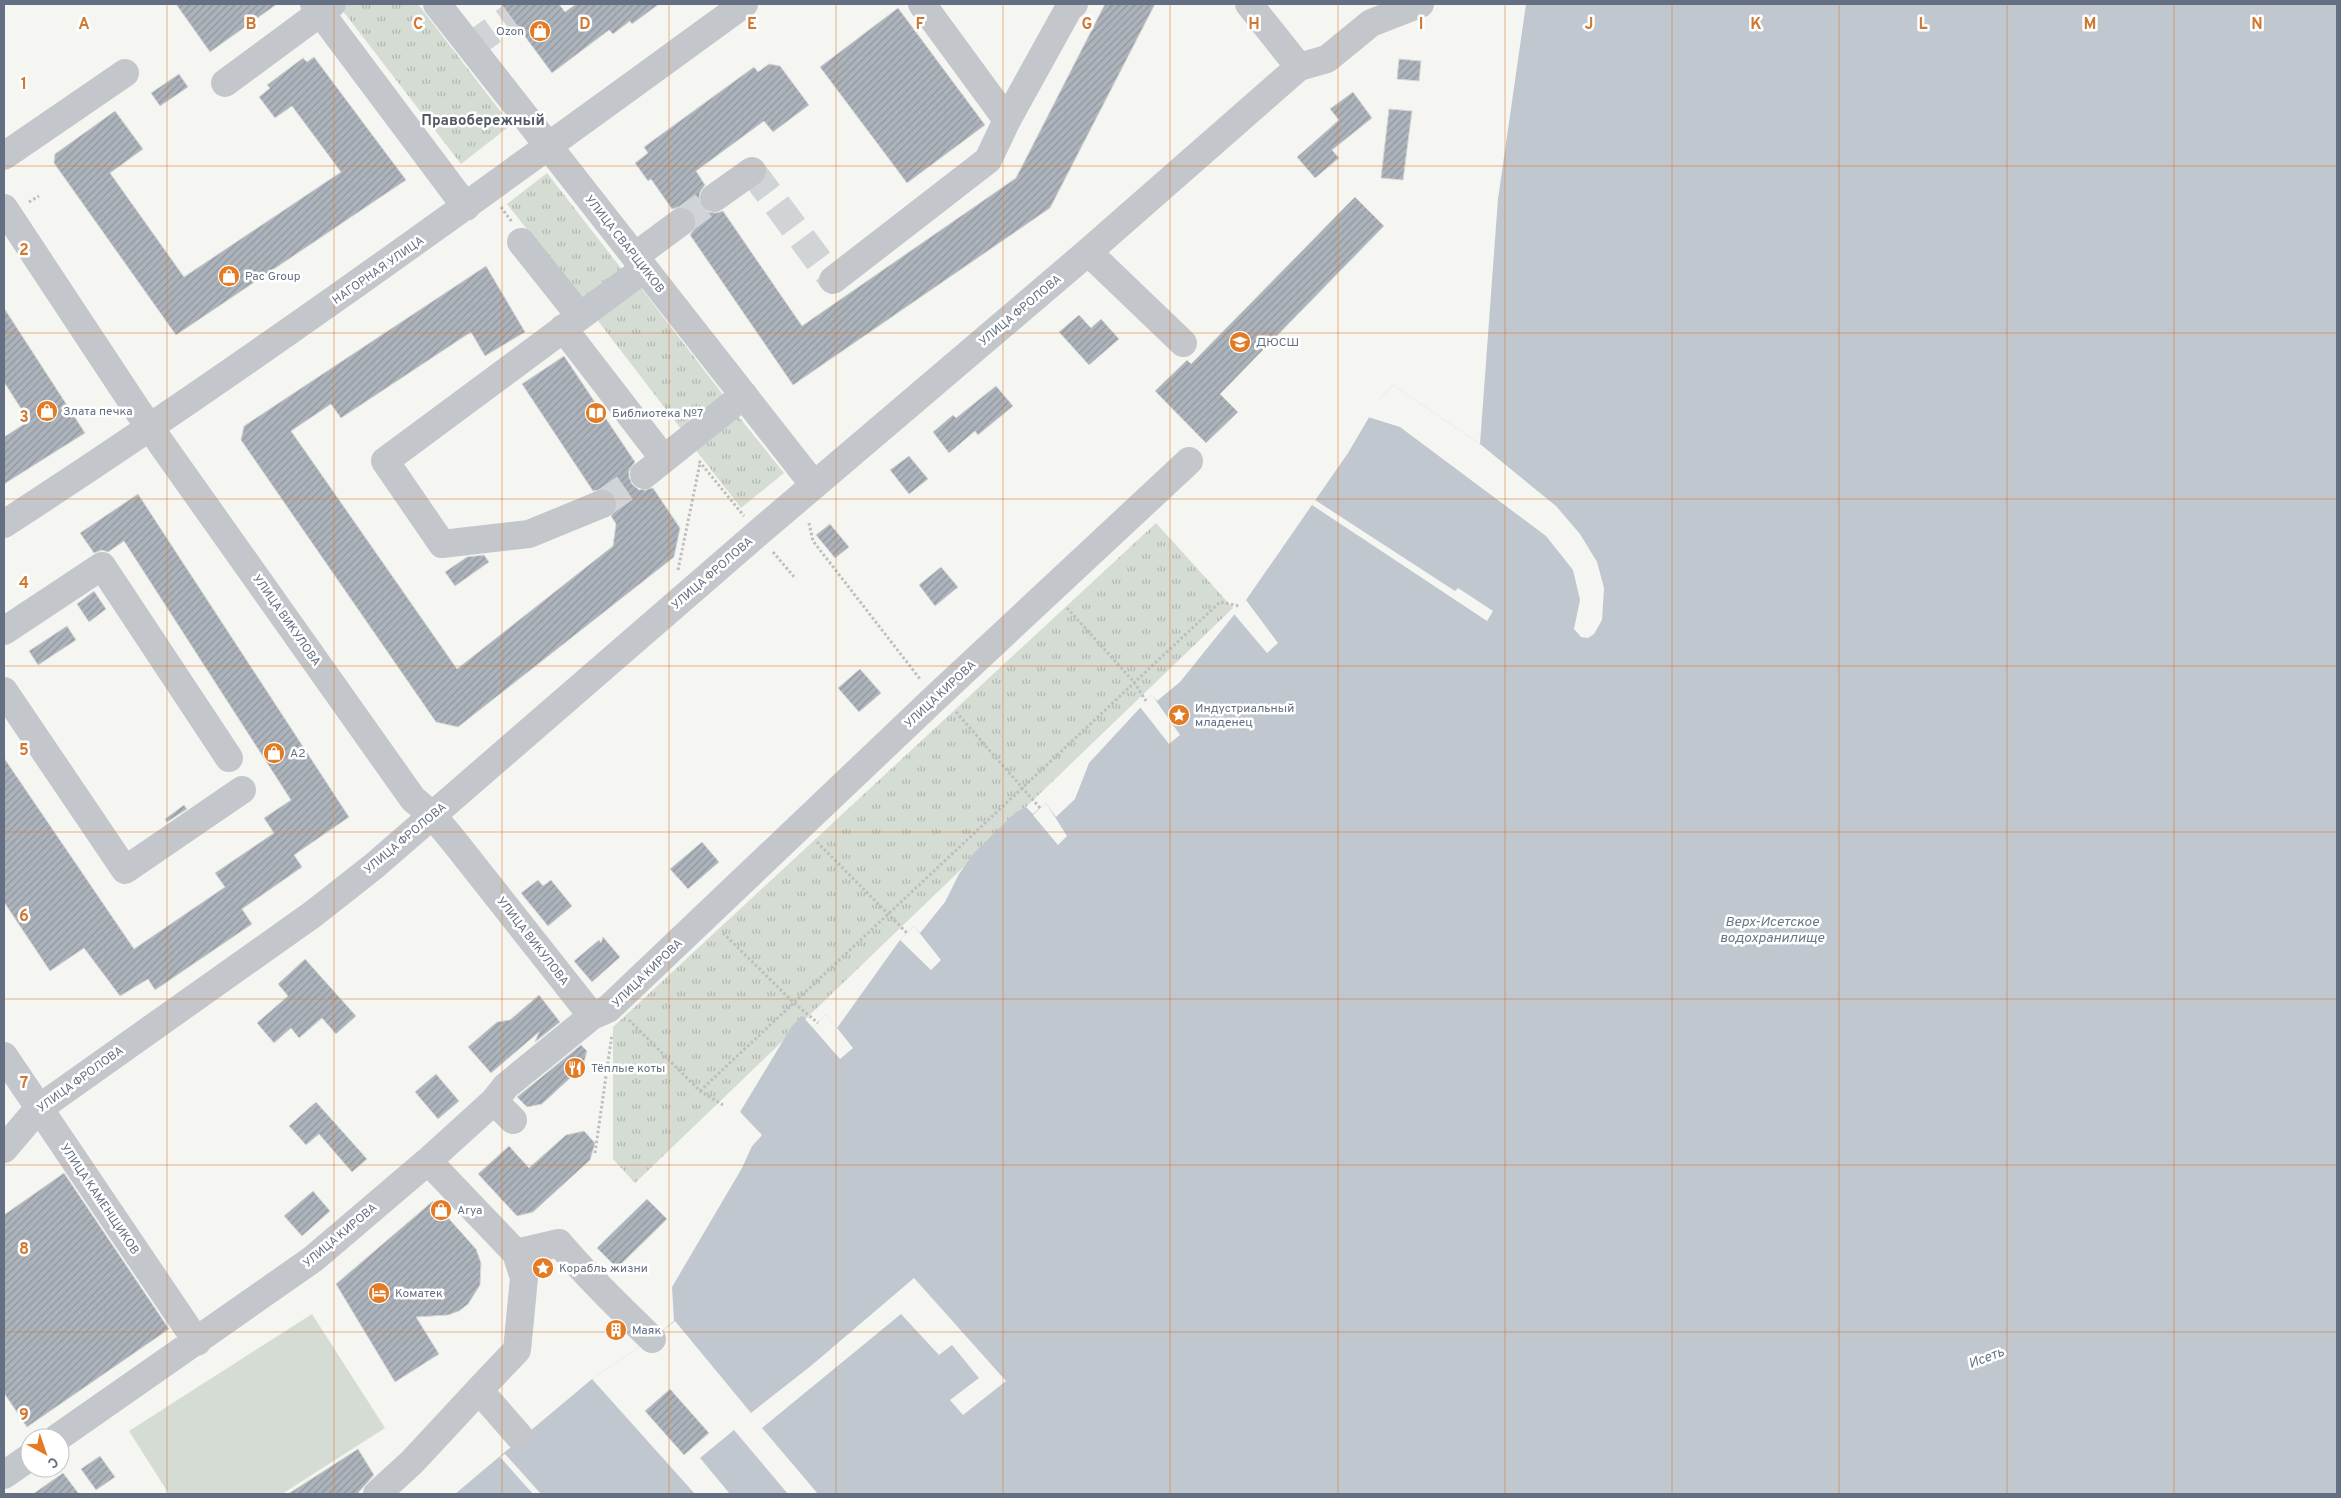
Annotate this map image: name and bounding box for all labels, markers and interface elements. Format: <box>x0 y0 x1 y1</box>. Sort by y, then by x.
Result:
text: A <box>78 15 90 35</box>
text: B <box>245 15 257 35</box>
text: C <box>413 15 423 35</box>
text: D <box>579 15 591 35</box>
text: E <box>747 15 757 35</box>
text: F <box>915 15 925 35</box>
text: G <box>1082 15 1092 35</box>
text: H <box>1248 15 1260 35</box>
text: I <box>1419 15 1423 35</box>
text: J <box>1585 15 1593 35</box>
text: K <box>1750 15 1762 35</box>
text: L <box>1918 15 1928 35</box>
text: M <box>2084 15 2096 35</box>
text: N <box>2251 15 2263 35</box>
shop icon: Ozon <box>528 19 552 43</box>
place label: Ozon <box>496 24 524 40</box>
text: 1 <box>21 75 27 95</box>
district label: Правобережный <box>421 112 545 131</box>
street label: УЛИЦА СВАРЩИКОВ <box>581 192 668 297</box>
street label: НАГОРНАЯ УЛИЦА <box>330 233 428 309</box>
text: 2 <box>19 241 29 261</box>
shop icon: Pac Group <box>217 264 241 288</box>
place label: Pac Group <box>245 269 301 285</box>
street label: УЛИЦА ФРОЛОВА <box>976 272 1065 350</box>
school or university icon: ДЮСШ <box>1228 330 1252 354</box>
place label: ДЮСШ <box>1256 335 1299 351</box>
shop icon: Злата печка <box>35 399 59 423</box>
library icon: Библиотека №7 <box>584 401 608 425</box>
place label: Злата печка <box>63 404 133 420</box>
place label: Библиотека №7 <box>612 406 703 422</box>
text: 3 <box>19 408 29 428</box>
street label: УЛИЦА ФРОЛОВА <box>669 534 757 614</box>
street label: УЛИЦА ВИКУЛОВА <box>249 572 324 670</box>
text: 4 <box>19 574 29 594</box>
street label: УЛИЦА КИРОВА <box>902 657 980 732</box>
place label: Индустриальный младенец <box>1195 701 1294 731</box>
place icon: Индустриальный младенец <box>1167 703 1191 727</box>
text: 5 <box>19 741 29 761</box>
shop icon: А2 <box>262 741 286 765</box>
place label: А2 <box>290 746 306 762</box>
street label: УЛИЦА ФРОЛОВА <box>361 800 450 878</box>
street label: УЛИЦА ВИКУЛОВА <box>493 894 572 989</box>
text: 6 <box>19 907 29 927</box>
water label: Верх-Исетское водохранилище <box>1720 914 1825 947</box>
street label: УЛИЦА КИРОВА <box>609 936 686 1011</box>
street label: УЛИЦА ФРОЛОВА <box>34 1043 127 1117</box>
restaurant icon: Тёплые коты <box>563 1056 587 1080</box>
place label: Тёплые коты <box>591 1061 665 1077</box>
text: 7 <box>20 1074 28 1094</box>
street label: УЛИЦА КАМЕНЩИКОВ <box>56 1141 142 1258</box>
shop icon: Arya <box>429 1198 453 1222</box>
street label: УЛИЦА КИРОВА <box>300 1200 381 1272</box>
place label: Arya <box>457 1203 482 1219</box>
text: 8 <box>19 1240 29 1260</box>
place icon: Корабль жизни <box>531 1256 555 1280</box>
place label: Корабль жизни <box>559 1261 648 1277</box>
hotel icon: Коматек <box>367 1281 391 1305</box>
place label: Коматек <box>395 1286 443 1302</box>
building icon: Маяк <box>604 1318 628 1342</box>
place label: Маяк <box>632 1323 661 1339</box>
water label: Исеть <box>1966 1344 2007 1373</box>
text: 9 <box>19 1406 29 1426</box>
north arrow <box>20 1428 70 1478</box>
text: С <box>43 1452 61 1471</box>

